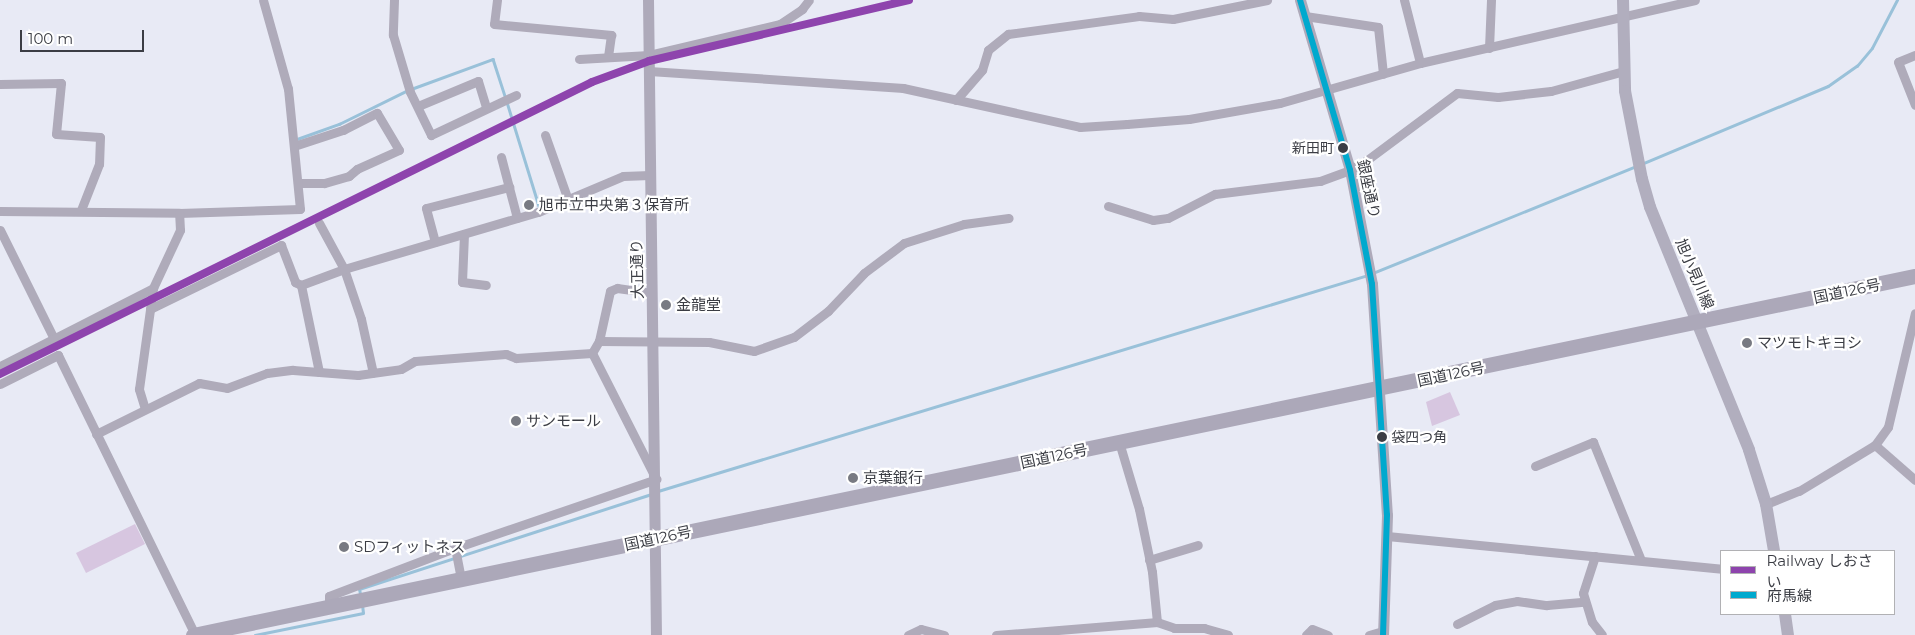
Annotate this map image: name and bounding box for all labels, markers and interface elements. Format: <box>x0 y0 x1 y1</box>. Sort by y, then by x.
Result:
scale bar <box>22 20 146 52</box>
text: 100 m <box>28 29 73 48</box>
place label: 新田町 <box>1292 140 1334 156</box>
marker: 新田町 <box>1338 143 1348 153</box>
street label: 銀座通り <box>1354 158 1384 220</box>
place label: 旭市立中央第３保育所 <box>539 196 689 214</box>
marker: 旭市立中央第３保育所 <box>523 199 535 211</box>
street label: 旭小見川線 <box>1672 236 1718 312</box>
street label: 大正通り <box>627 239 647 299</box>
street label: 国道126号 <box>1812 275 1882 307</box>
place label: 金龍堂 <box>676 296 721 314</box>
marker: 金龍堂 <box>660 299 672 311</box>
place label: マツモトキヨシ <box>1757 334 1862 352</box>
marker: マツモトキヨシ <box>1741 337 1753 349</box>
street label: 国道126号 <box>1416 358 1486 390</box>
place label: サンモール <box>526 412 601 430</box>
marker: サンモール <box>510 415 522 427</box>
place label: 袋四つ角 <box>1391 429 1447 445</box>
marker: 袋四つ角 <box>1377 432 1387 442</box>
street label: 国道126号 <box>1019 440 1089 472</box>
place label: 京葉銀行 <box>863 469 923 487</box>
marker: 京葉銀行 <box>847 472 859 484</box>
street label: 国道126号 <box>623 522 693 554</box>
place label: SDフィットネス <box>354 538 466 556</box>
marker: SDフィットネス <box>338 541 350 553</box>
legend <box>1720 550 1895 615</box>
text: Railway しおさい <box>1766 551 1873 591</box>
text: 府馬線 <box>1767 586 1812 605</box>

